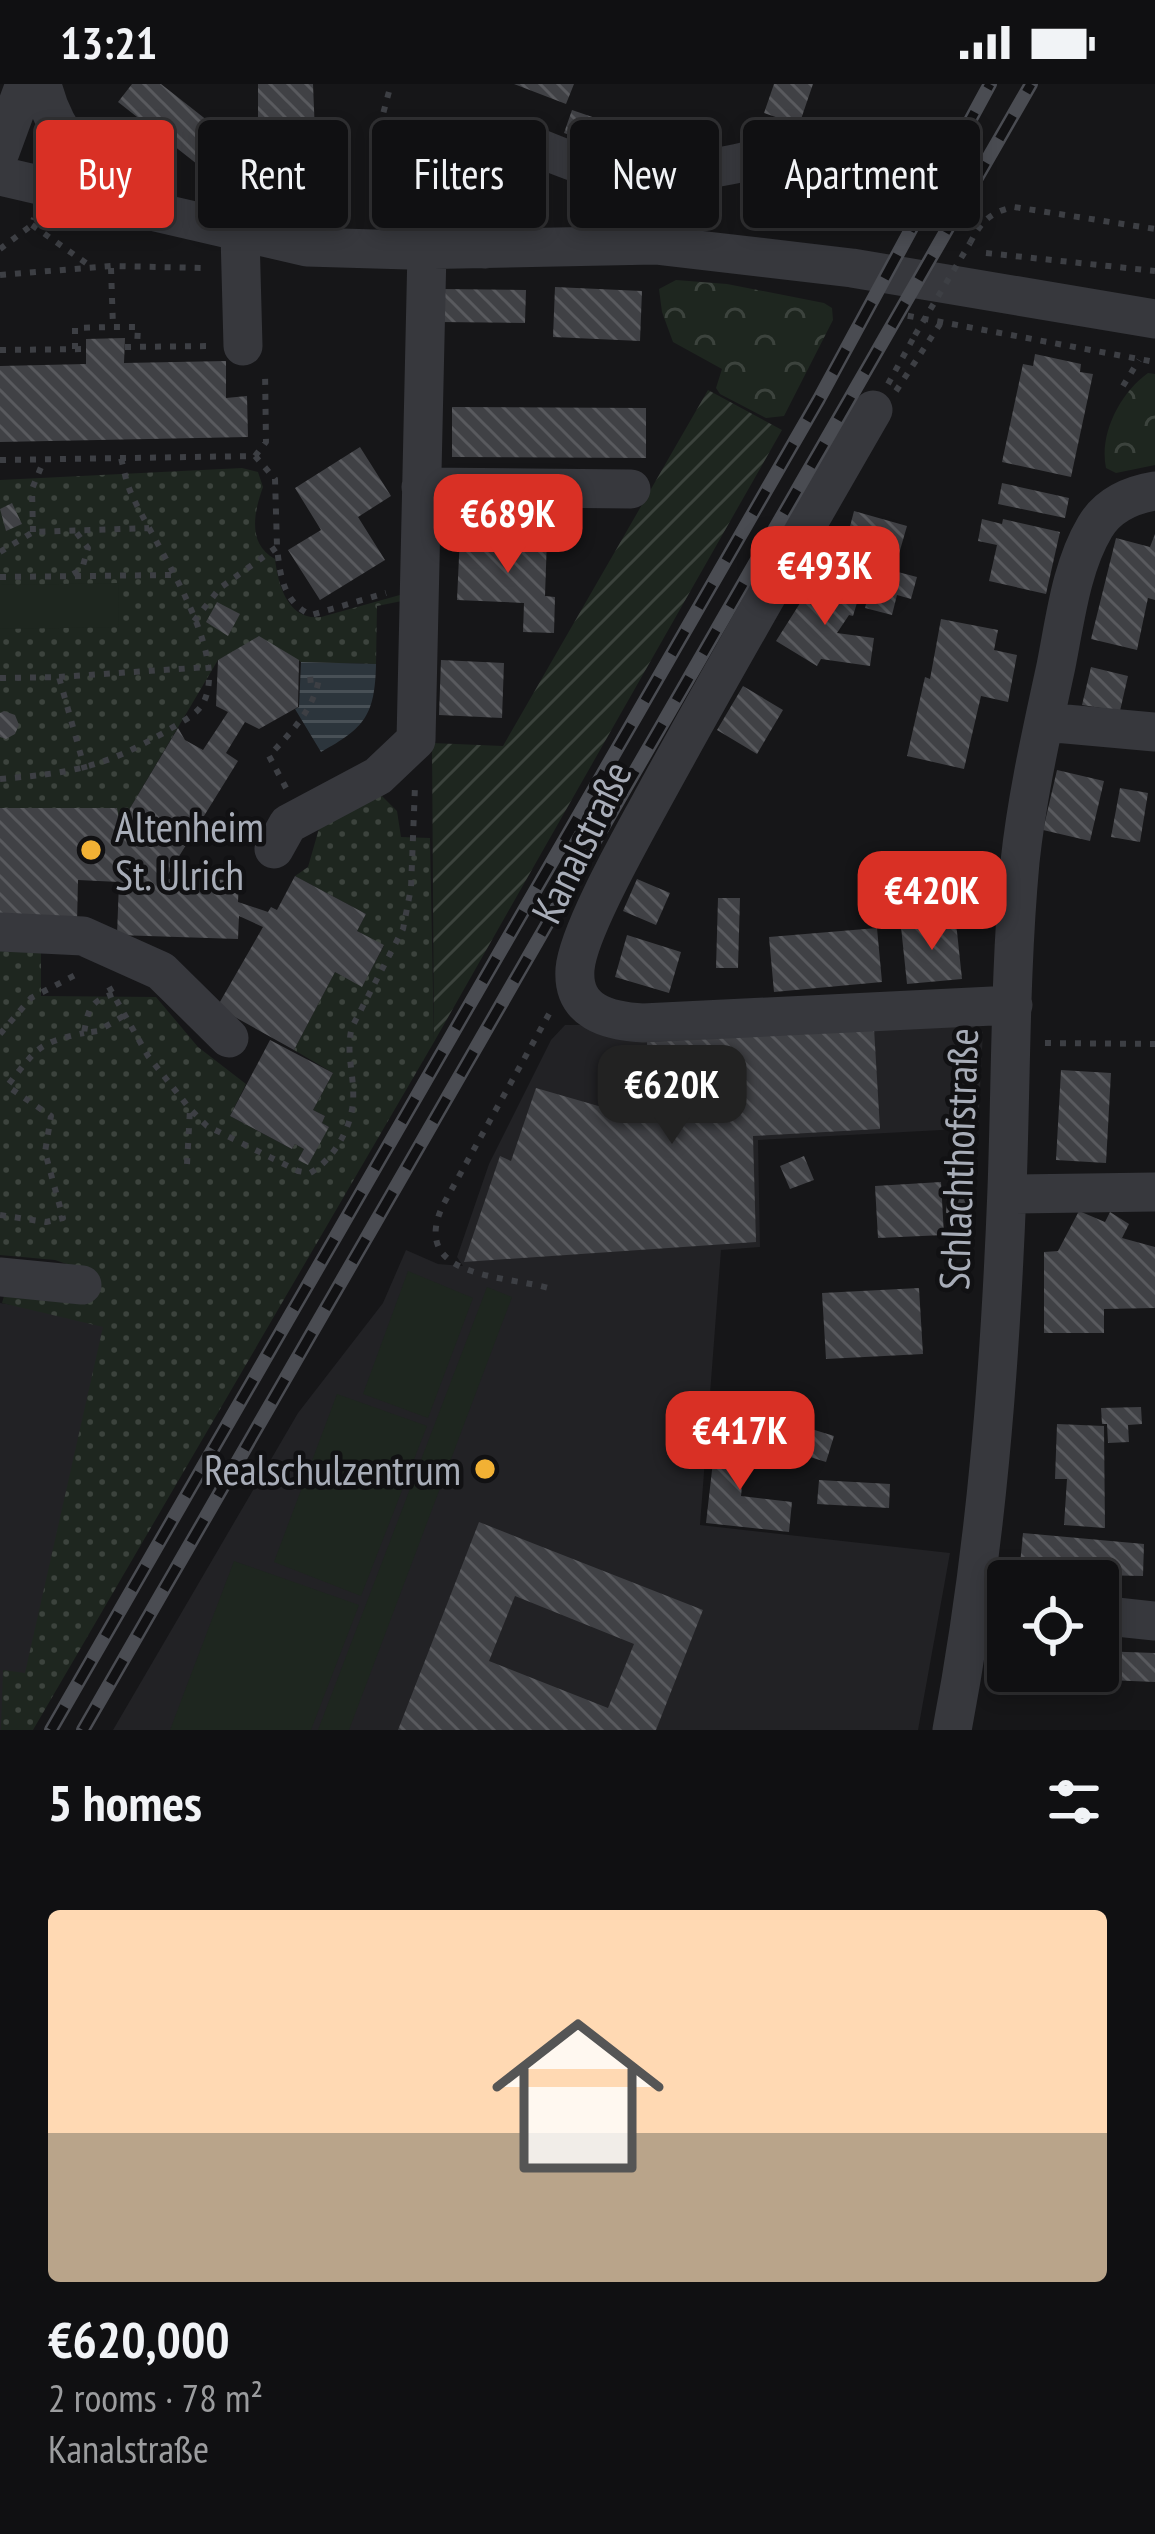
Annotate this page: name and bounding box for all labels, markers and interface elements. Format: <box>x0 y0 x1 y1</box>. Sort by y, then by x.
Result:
text: 13:21 <box>60 13 157 71</box>
chip: Buy <box>36 120 174 228</box>
chip: Rent <box>198 120 348 228</box>
chip: Filters <box>372 120 546 228</box>
chip: New <box>570 120 719 228</box>
chip: Apartment <box>743 120 980 228</box>
pin: €689K <box>424 474 592 576</box>
text: €689K <box>461 487 555 538</box>
pin: €493K <box>741 526 909 628</box>
text: €493K <box>778 539 872 590</box>
street label: Kanalstraße <box>518 752 644 932</box>
place label: Altenheim St. Ulrich <box>115 799 264 902</box>
marker: Altenheim St. Ulrich <box>78 837 104 863</box>
pin: €420K <box>848 851 1016 953</box>
text: €420K <box>885 864 979 915</box>
street label: Schlachthofstraße <box>926 1027 990 1291</box>
pin: €620K <box>588 1045 756 1147</box>
text: €620K <box>625 1058 719 1109</box>
pin: €417K <box>656 1391 824 1493</box>
text: €417K <box>693 1404 787 1455</box>
place label: Realschulzentrum <box>204 1442 461 1497</box>
marker: Realschulzentrum <box>472 1456 498 1482</box>
map controls <box>987 1560 1119 1692</box>
button: locate <box>987 1560 1119 1692</box>
text: 5 homes <box>48 1769 202 1835</box>
icon: filters <box>1041 1769 1107 1835</box>
icon: home <box>470 1988 686 2204</box>
text: €620,000 <box>48 2306 230 2372</box>
text: 2 rooms · 78 m² <box>48 2372 263 2423</box>
text: Kanalstraße <box>48 2423 209 2474</box>

